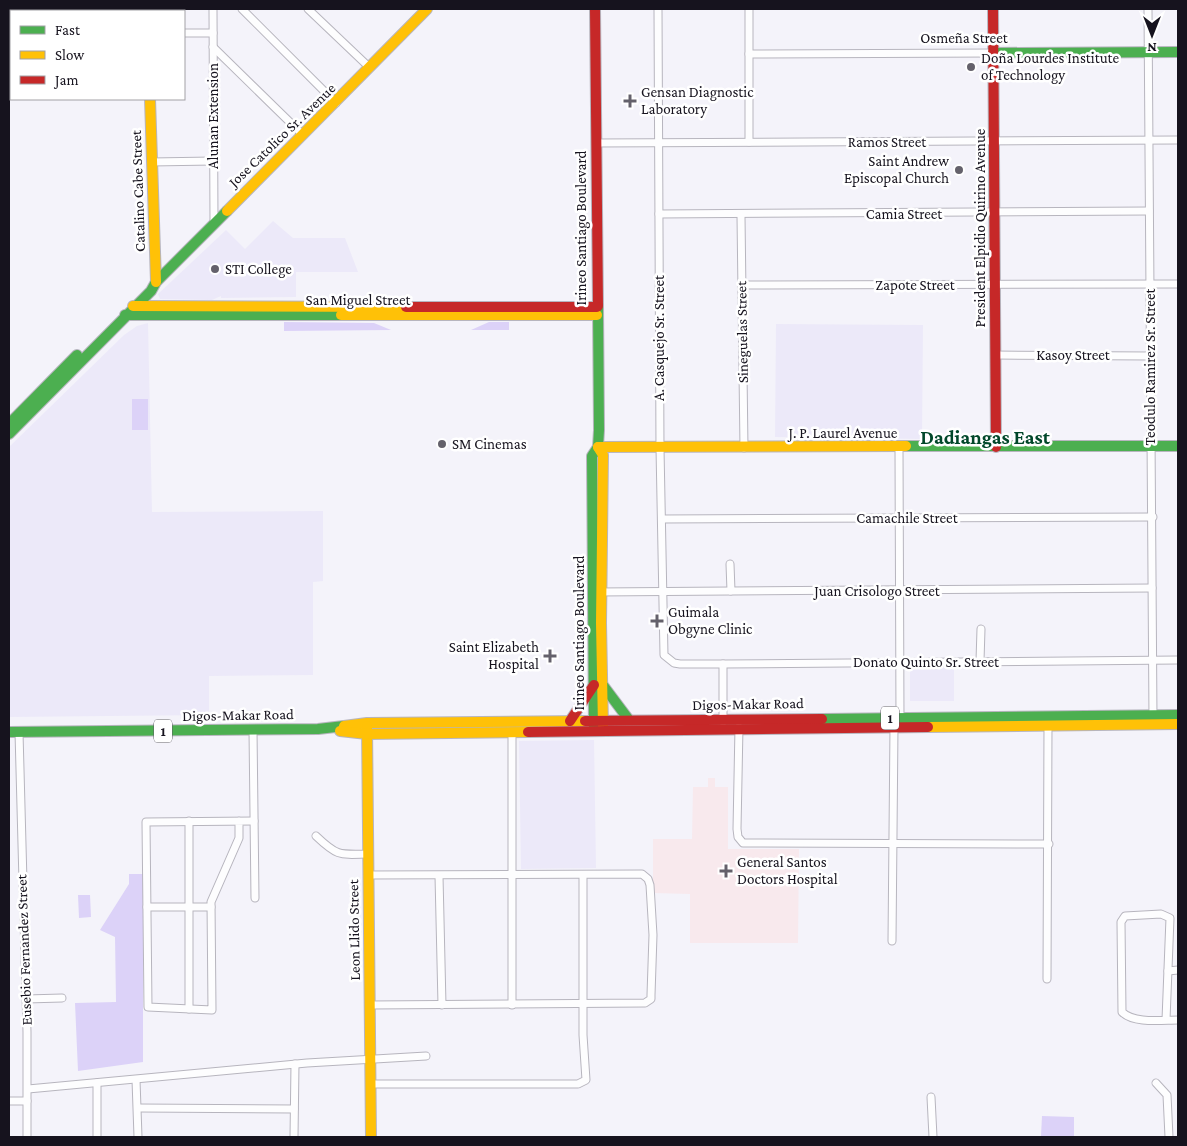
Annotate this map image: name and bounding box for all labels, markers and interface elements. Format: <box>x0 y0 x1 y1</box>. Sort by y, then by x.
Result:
legend <box>10 10 185 100</box>
north arrow <box>1127 10 1177 60</box>
text: Fast <box>55 22 81 38</box>
street label: Osmeña Street <box>920 30 1009 46</box>
text: N <box>1147 40 1157 56</box>
text: Slow <box>55 47 85 63</box>
place label: Doña Lourdes Institute of Technology <box>981 50 1119 84</box>
marker: Doña Lourdes Institute of Technology <box>965 61 977 73</box>
street label: Alunan Extension <box>205 63 221 169</box>
text: Jam <box>53 72 78 89</box>
street label: Jose Catolico Sr. Avenue <box>224 80 340 192</box>
place label: Gensan Diagnostic Laboratory <box>641 84 754 118</box>
marker: Gensan Diagnostic Laboratory <box>623 94 637 108</box>
street label: President Elpidio Quirino Avenue <box>972 128 989 327</box>
street label: Catalino Cabe Street <box>128 129 148 252</box>
street label: Ramos Street <box>848 134 927 150</box>
street label: Irineo Santiago Boulevard <box>573 151 590 305</box>
place label: Saint Andrew Episcopal Church <box>844 153 950 187</box>
marker: Saint Andrew Episcopal Church <box>953 164 965 176</box>
street label: Camia Street <box>866 206 943 222</box>
place label: STI College <box>225 261 292 278</box>
marker: STI College <box>209 263 221 275</box>
street label: A. Casquejo Sr. Street <box>651 274 668 401</box>
street label: Zapote Street <box>875 277 956 294</box>
street label: Sineguelas Street <box>733 280 752 383</box>
street label: Teodulo Ramirez Sr. Street <box>1142 287 1158 446</box>
street label: San Miguel Street <box>306 292 411 309</box>
street label: Kasoy Street <box>1036 347 1111 364</box>
street label: J. P. Laurel Avenue <box>787 425 898 442</box>
district label: Dadiangas East <box>920 426 1051 448</box>
place label: SM Cinemas <box>452 436 527 452</box>
marker: SM Cinemas <box>436 438 448 450</box>
street label: Camachile Street <box>856 510 959 526</box>
street label: Irineo Santiago Boulevard <box>571 556 588 710</box>
street label: Juan Crisologo Street <box>812 583 941 600</box>
place label: Guimala Obgyne Clinic <box>668 604 753 638</box>
marker: Guimala Obgyne Clinic <box>650 614 664 628</box>
place label: Saint Elizabeth Hospital <box>449 639 539 673</box>
marker: Saint Elizabeth Hospital <box>543 649 557 663</box>
street label: Donato Quinto Sr. Street <box>853 654 1000 670</box>
street label: Digos-Makar Road <box>692 695 804 714</box>
street label: Digos-Makar Road <box>182 706 294 725</box>
road number: 1 <box>881 706 899 730</box>
road number: 1 <box>154 719 172 742</box>
place label: General Santos Doctors Hospital <box>737 854 838 888</box>
marker: General Santos Doctors Hospital <box>719 864 733 878</box>
street label: Eusebio Fernandez Street <box>13 873 35 1026</box>
street label: Leon Llido Street <box>345 878 363 981</box>

